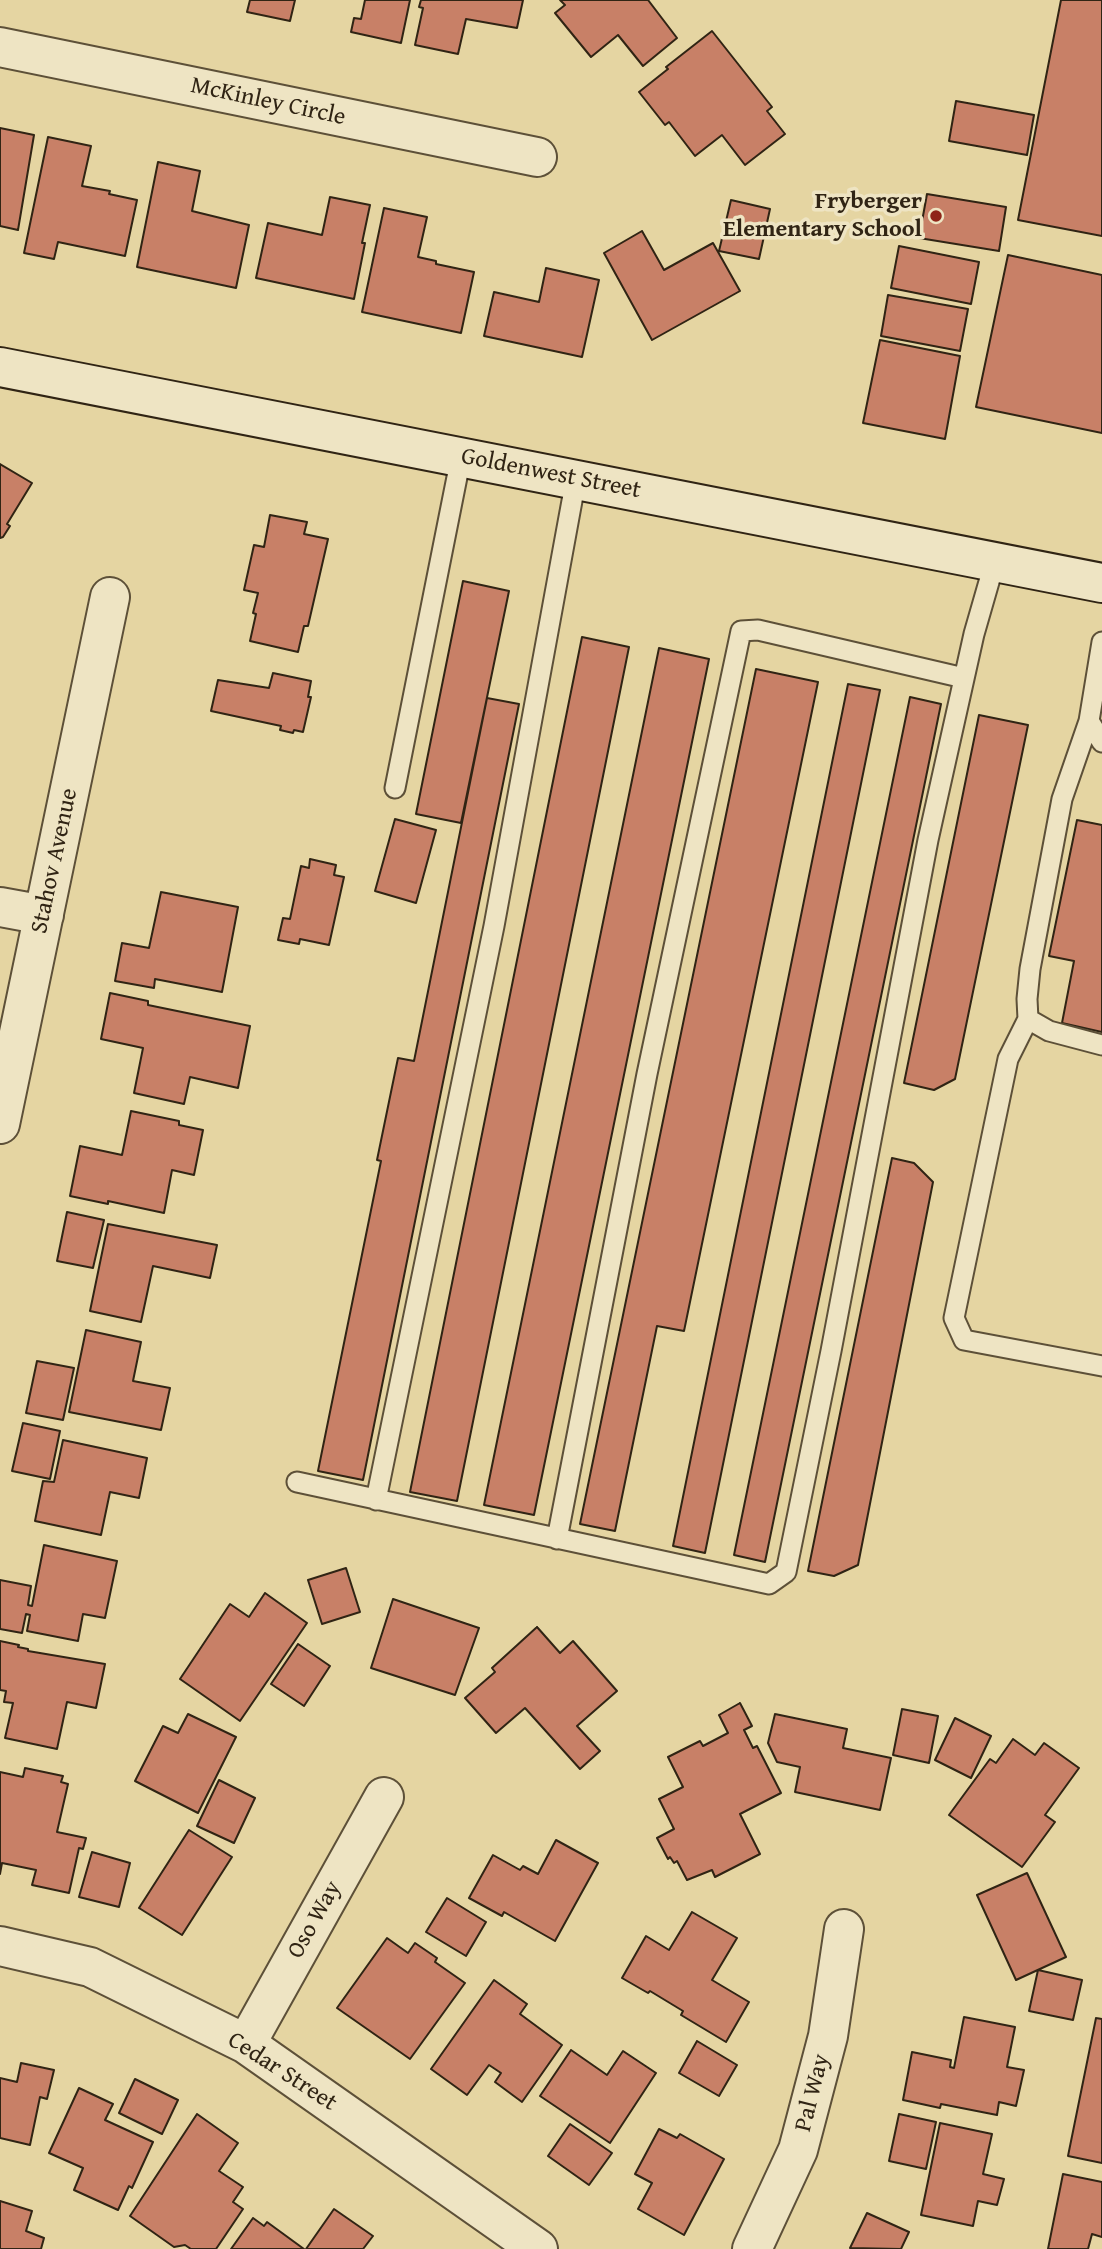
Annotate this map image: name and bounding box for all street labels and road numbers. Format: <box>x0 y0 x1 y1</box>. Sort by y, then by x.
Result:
street label: McKinley Circle <box>188 72 348 132</box>
street label: Goldenwest Street <box>459 442 643 506</box>
street label: Stahov Avenue <box>26 786 84 936</box>
street label: Oso Way <box>282 1876 348 1964</box>
street label: Cedar Street <box>222 2026 342 2118</box>
street label: Pal Way <box>789 2051 837 2135</box>

